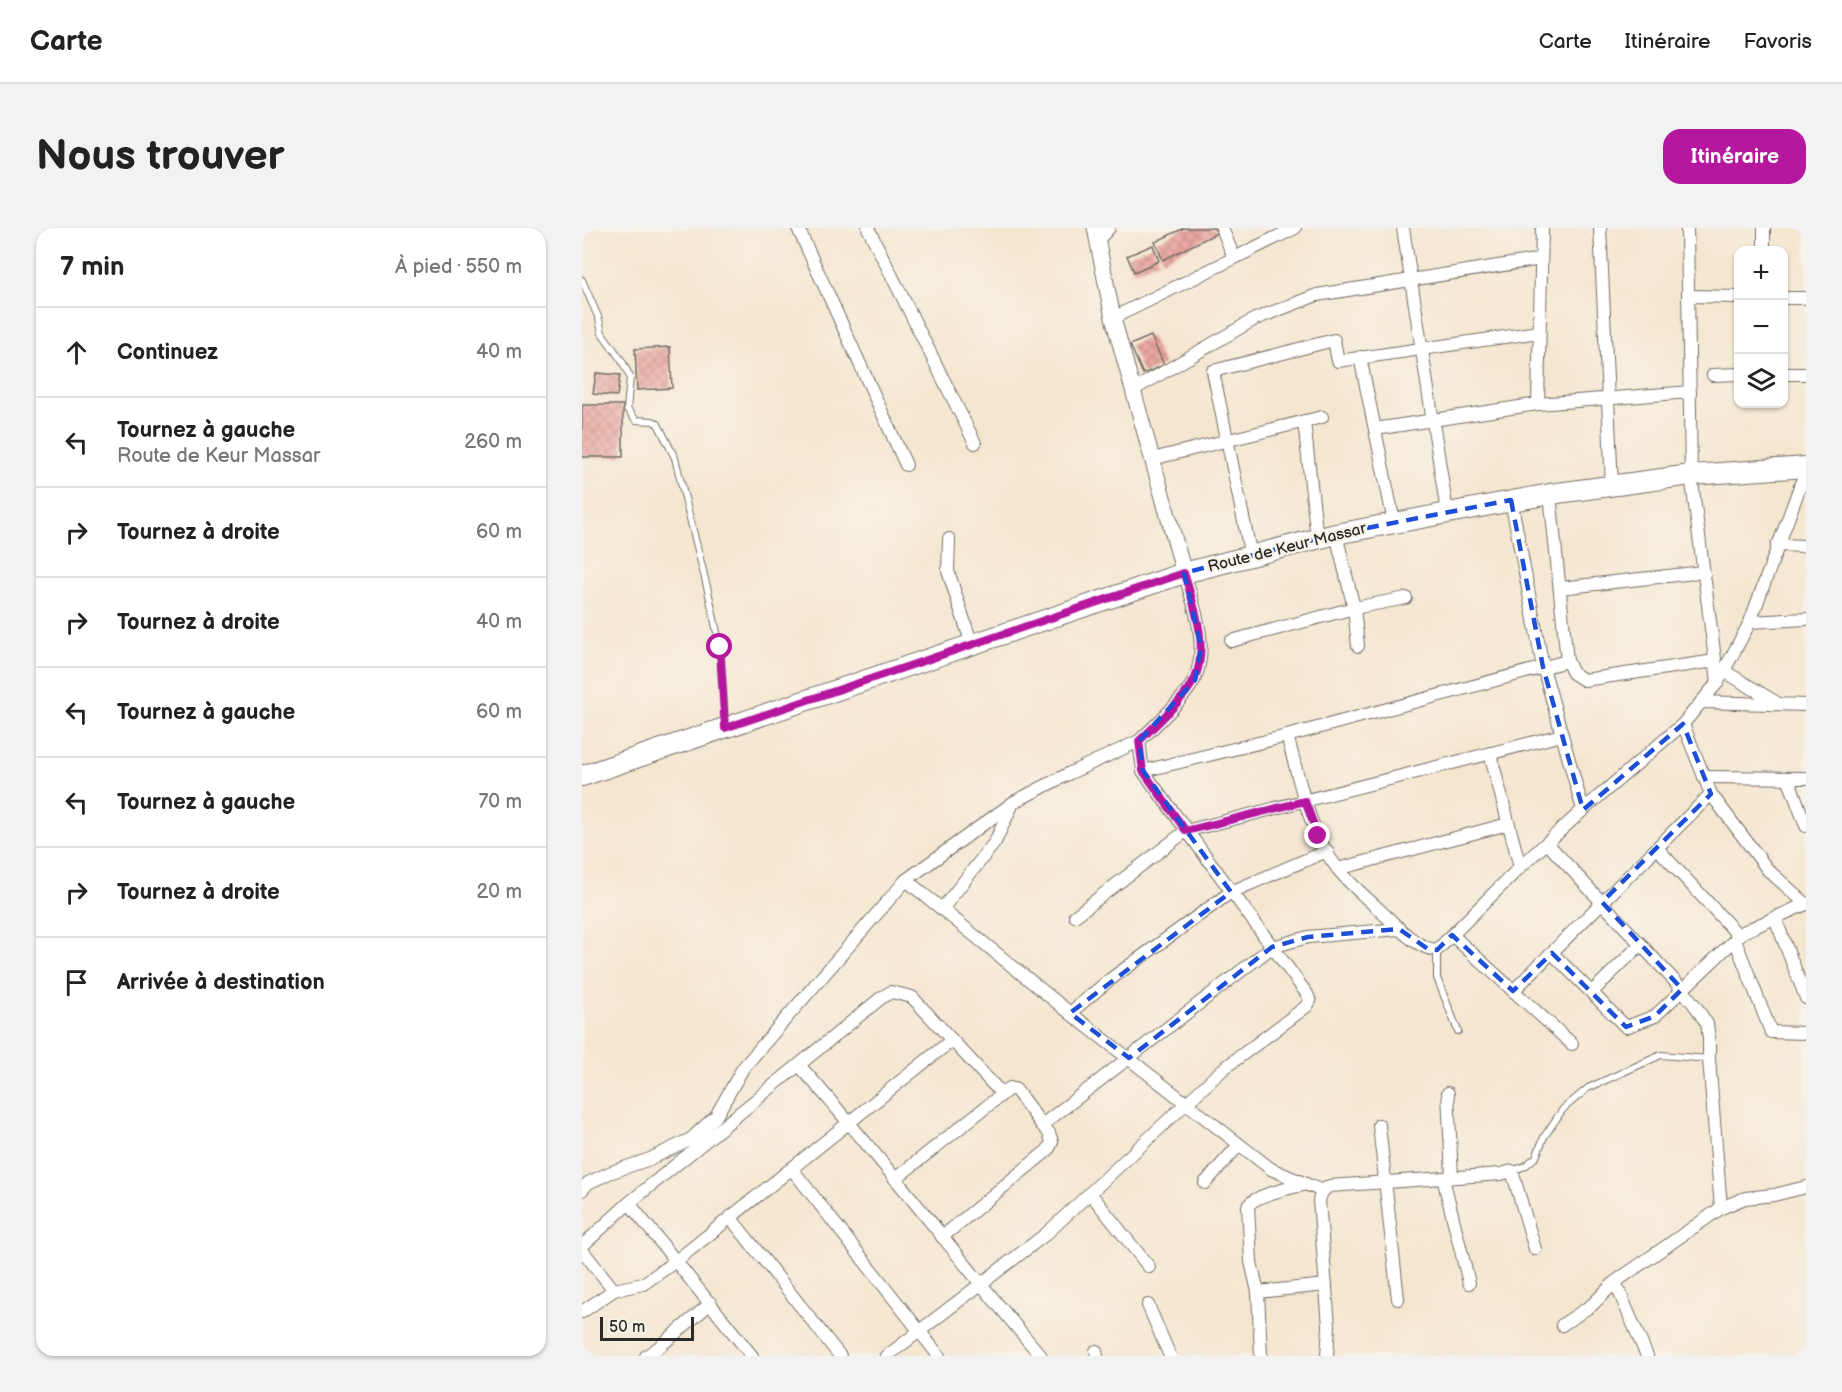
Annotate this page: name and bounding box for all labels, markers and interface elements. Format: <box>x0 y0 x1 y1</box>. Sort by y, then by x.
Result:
text: Carte <box>30 25 103 58</box>
text: Carte <box>1539 29 1592 54</box>
text: Itinéraire <box>1625 29 1711 54</box>
text: Favoris <box>1744 29 1812 54</box>
button: Itinéraire <box>1663 129 1806 184</box>
text: Nous trouver <box>36 131 284 182</box>
map controls <box>1734 246 1788 408</box>
button: + <box>1734 246 1788 300</box>
text: 7 min <box>60 252 124 283</box>
text: À pied · 550 m <box>395 255 522 279</box>
button: − <box>1734 300 1788 354</box>
icon: ahead <box>60 336 93 369</box>
text: Continuez <box>117 339 218 366</box>
text: 40 m <box>476 340 522 364</box>
button: layers <box>1734 354 1788 408</box>
text: Tournez à gauche <box>117 417 295 444</box>
icon: left <box>60 426 93 459</box>
text: 260 m <box>464 430 522 454</box>
text: Route de Keur Massar <box>117 444 320 468</box>
icon: right <box>60 516 93 549</box>
text: Tournez à droite <box>117 519 280 546</box>
street label: Route de Keur Massar <box>1206 519 1368 577</box>
text: 60 m <box>476 520 522 544</box>
icon: right <box>60 606 93 639</box>
text: Tournez à droite <box>117 609 280 636</box>
text: 40 m <box>476 610 522 634</box>
route start <box>706 633 732 659</box>
icon: left <box>60 696 93 729</box>
text: Tournez à gauche <box>117 699 295 726</box>
text: 60 m <box>476 700 522 724</box>
icon: left <box>60 786 93 819</box>
text: Tournez à gauche <box>117 789 295 816</box>
text: 70 m <box>478 790 522 814</box>
route end <box>1304 822 1330 848</box>
icon: right <box>60 876 93 909</box>
text: Tournez à droite <box>117 879 280 906</box>
text: 20 m <box>477 880 522 904</box>
icon: arrive <box>60 966 93 999</box>
text: Arrivée à destination <box>117 969 325 996</box>
scale bar <box>600 1314 694 1342</box>
text: 50 m <box>609 1318 645 1337</box>

